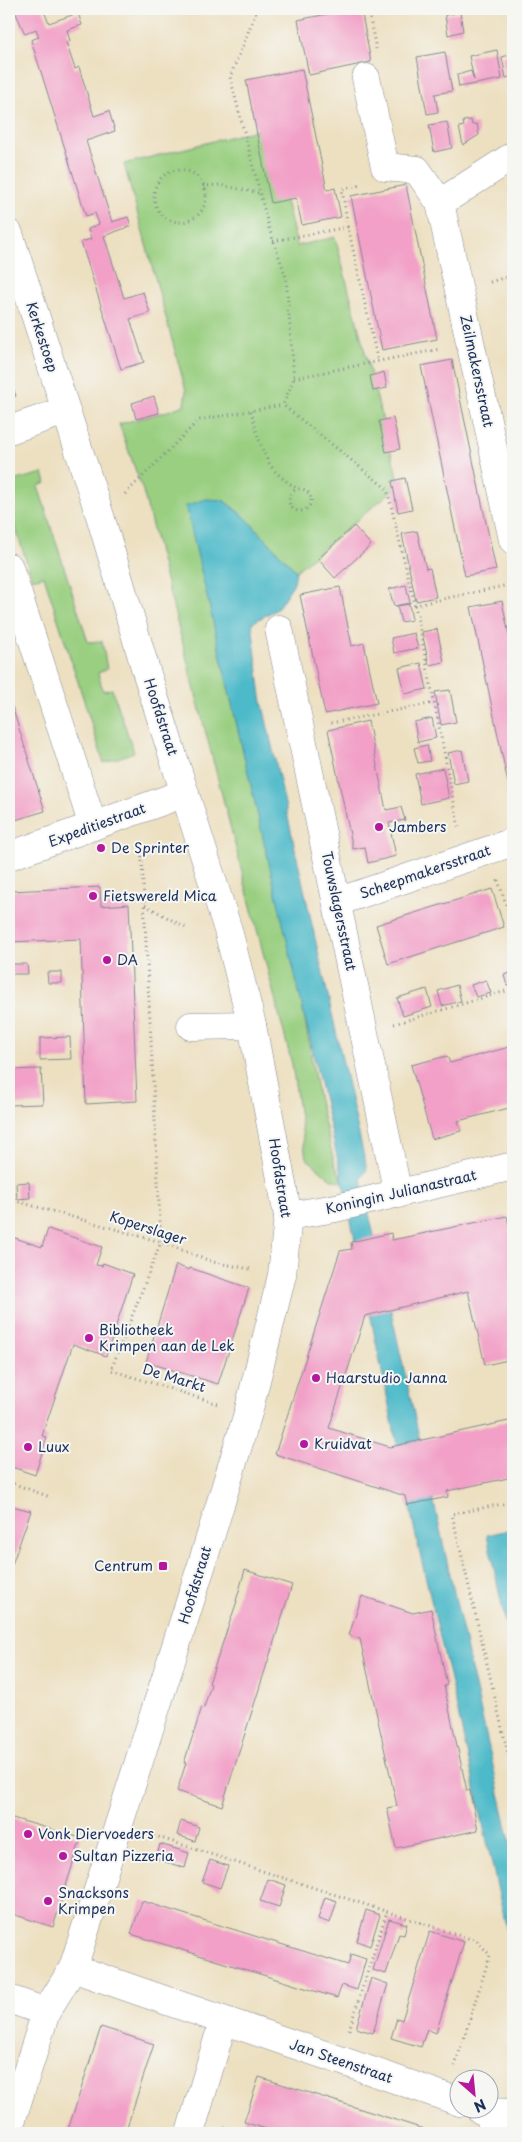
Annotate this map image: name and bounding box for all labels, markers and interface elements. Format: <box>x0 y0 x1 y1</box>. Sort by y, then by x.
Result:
street label: Kerkestoep <box>21 299 64 375</box>
street label: Zeilmakersstraat <box>455 313 500 429</box>
street label: Hoofdstraat <box>139 675 184 759</box>
street label: Expeditiestraat <box>45 797 149 852</box>
place label: Jambers <box>389 816 446 837</box>
marker: Jambers <box>373 821 385 833</box>
place label: De Sprinter <box>111 837 189 858</box>
street label: Scheepmakersstraat <box>357 839 493 904</box>
marker: De Sprinter <box>95 842 107 854</box>
street label: Touwslagersstraat <box>317 849 362 973</box>
place label: Fietswereld Mica <box>103 885 217 906</box>
marker: Fietswereld Mica <box>87 890 99 902</box>
place label: DA <box>117 949 138 970</box>
marker: DA <box>101 954 113 966</box>
street label: Hoofdstraat <box>264 1137 297 1220</box>
street label: Koningin Julianastraat <box>323 1164 479 1219</box>
street label: Koperslager <box>107 1205 190 1250</box>
place label: Bibliotheek Krimpen aan de Lek <box>99 1319 235 1356</box>
marker: Bibliotheek Krimpen aan de Lek <box>83 1332 95 1344</box>
street label: De Markt <box>140 1358 209 1397</box>
place label: Haarstudio Janna <box>326 1367 447 1388</box>
marker: Haarstudio Janna <box>310 1372 322 1384</box>
place label: Kruidvat <box>314 1433 372 1454</box>
place label: Luux <box>38 1436 69 1457</box>
marker: Kruidvat <box>298 1438 310 1450</box>
marker: Luux <box>22 1441 34 1453</box>
street label: Hoofdstraat <box>173 1543 216 1626</box>
place label: Centrum <box>94 1555 153 1576</box>
marker: Centrum <box>157 1560 169 1572</box>
place label: Vonk Diervoeders <box>38 1823 154 1844</box>
marker: Vonk Diervoeders <box>22 1828 34 1840</box>
place label: Sultan Pizzeria <box>73 1845 174 1866</box>
marker: Sultan Pizzeria <box>57 1850 69 1862</box>
place label: Snacksons Krimpen <box>58 1882 129 1919</box>
marker: Snacksons Krimpen <box>42 1895 54 1907</box>
street label: Jan Steenstraat <box>287 2033 396 2088</box>
north arrow <box>450 2070 500 2120</box>
text: N <box>470 2094 490 2118</box>

